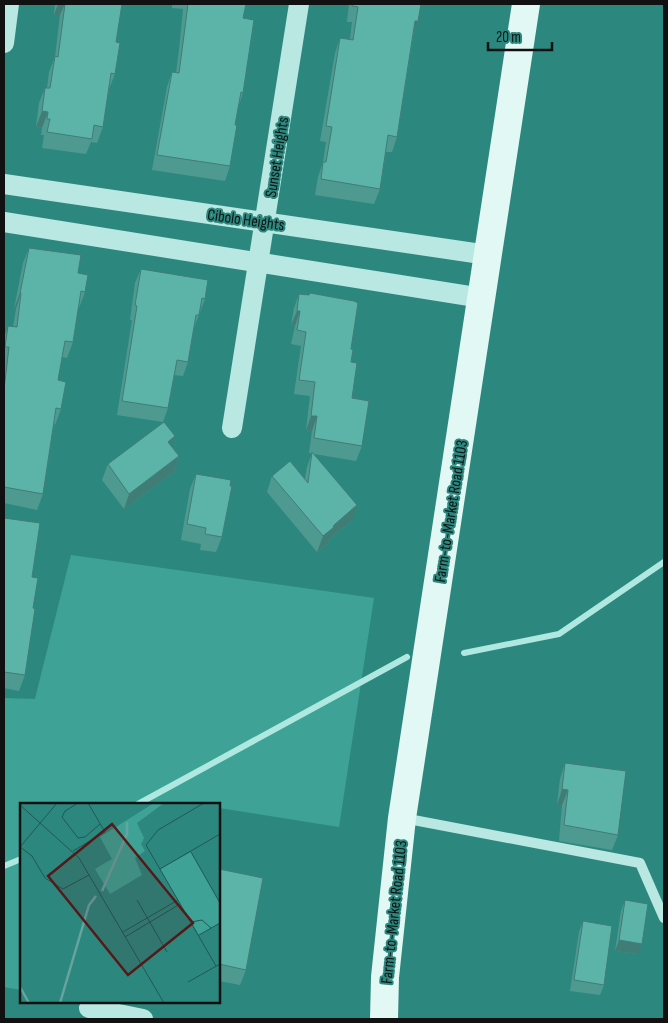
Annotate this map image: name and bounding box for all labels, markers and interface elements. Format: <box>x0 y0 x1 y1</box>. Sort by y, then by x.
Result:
scale bar <box>488 20 552 52</box>
text: 20 m <box>496 28 521 47</box>
street label: Sunset Heights <box>262 115 293 199</box>
street label: Cibolo Heights <box>206 206 286 235</box>
street label: Farm-to-Market Road 1103 <box>431 439 472 584</box>
inset map <box>20 803 220 1003</box>
street label: Farm-to-Market Road 1103 <box>378 839 411 985</box>

